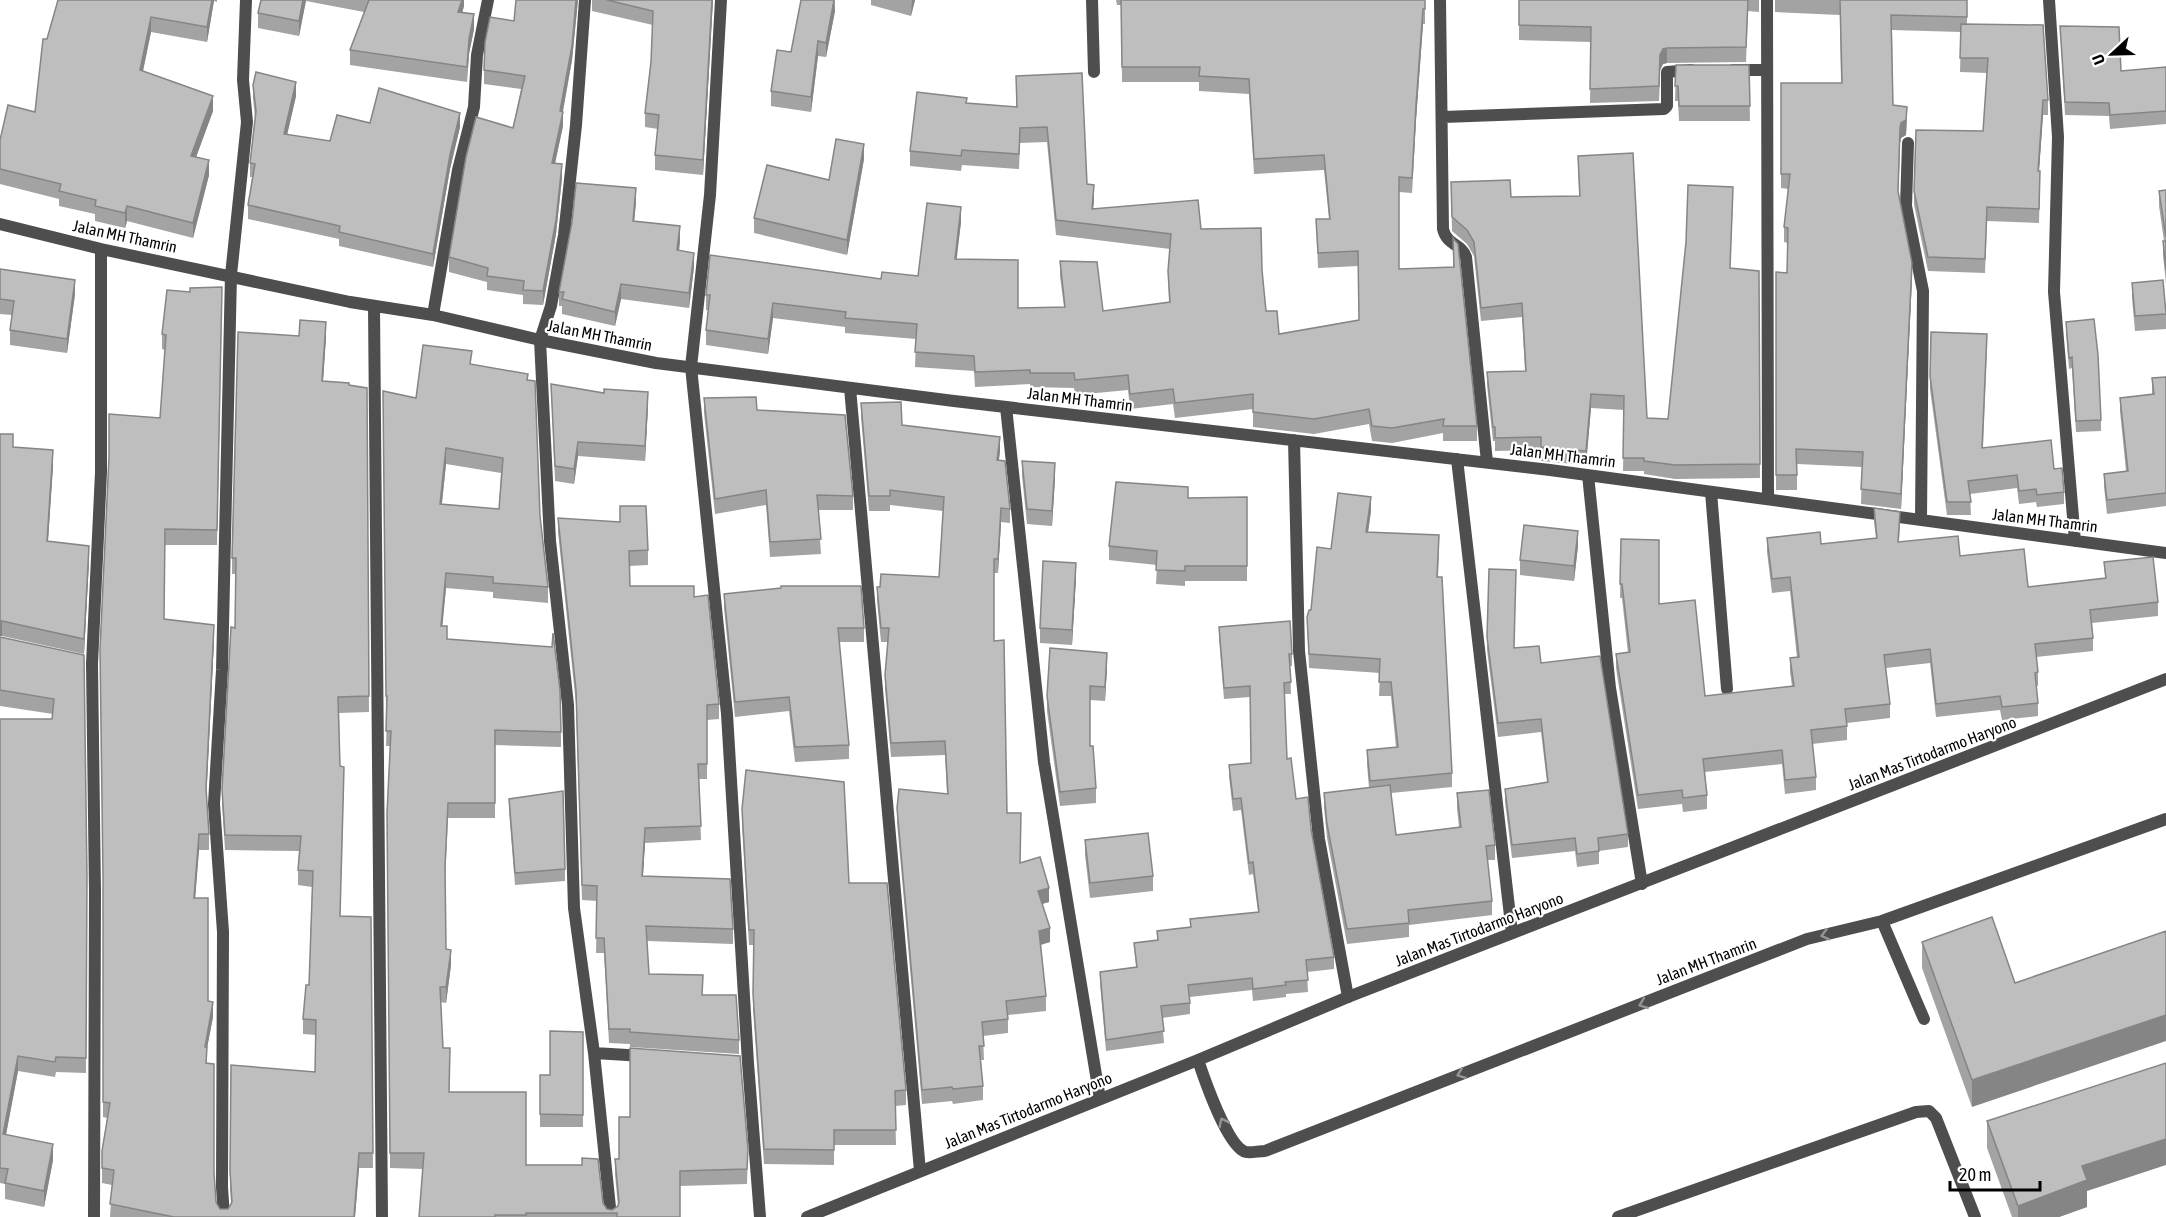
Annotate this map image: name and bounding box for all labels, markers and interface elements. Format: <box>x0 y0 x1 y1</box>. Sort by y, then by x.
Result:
north arrow <box>2082 24 2142 84</box>
text: U <box>2088 52 2108 67</box>
street label: Jalan MH Thamrin <box>71 216 179 256</box>
street label: Jalan MH Thamrin <box>546 316 654 354</box>
street label: Jalan MH Thamrin <box>1026 384 1134 414</box>
street label: Jalan MH Thamrin <box>1509 440 1617 470</box>
street label: Jalan MH Thamrin <box>1991 505 2099 535</box>
street label: Jalan Mas Tirtodarmo Haryono <box>1845 713 2019 794</box>
street label: Jalan Mas Tirtodarmo Haryono <box>1392 889 1566 970</box>
one-way arrow <box>1821 928 1831 940</box>
street label: Jalan MH Thamrin <box>1653 934 1759 988</box>
one-way arrow <box>1638 996 1649 1009</box>
one-way arrow <box>1457 1067 1467 1080</box>
street label: Jalan Mas Tirtodarmo Haryono <box>942 1068 1115 1153</box>
one-way arrow <box>1219 1117 1230 1128</box>
scale bar <box>1950 1154 2040 1192</box>
text: 20 m <box>1959 1164 1991 1185</box>

